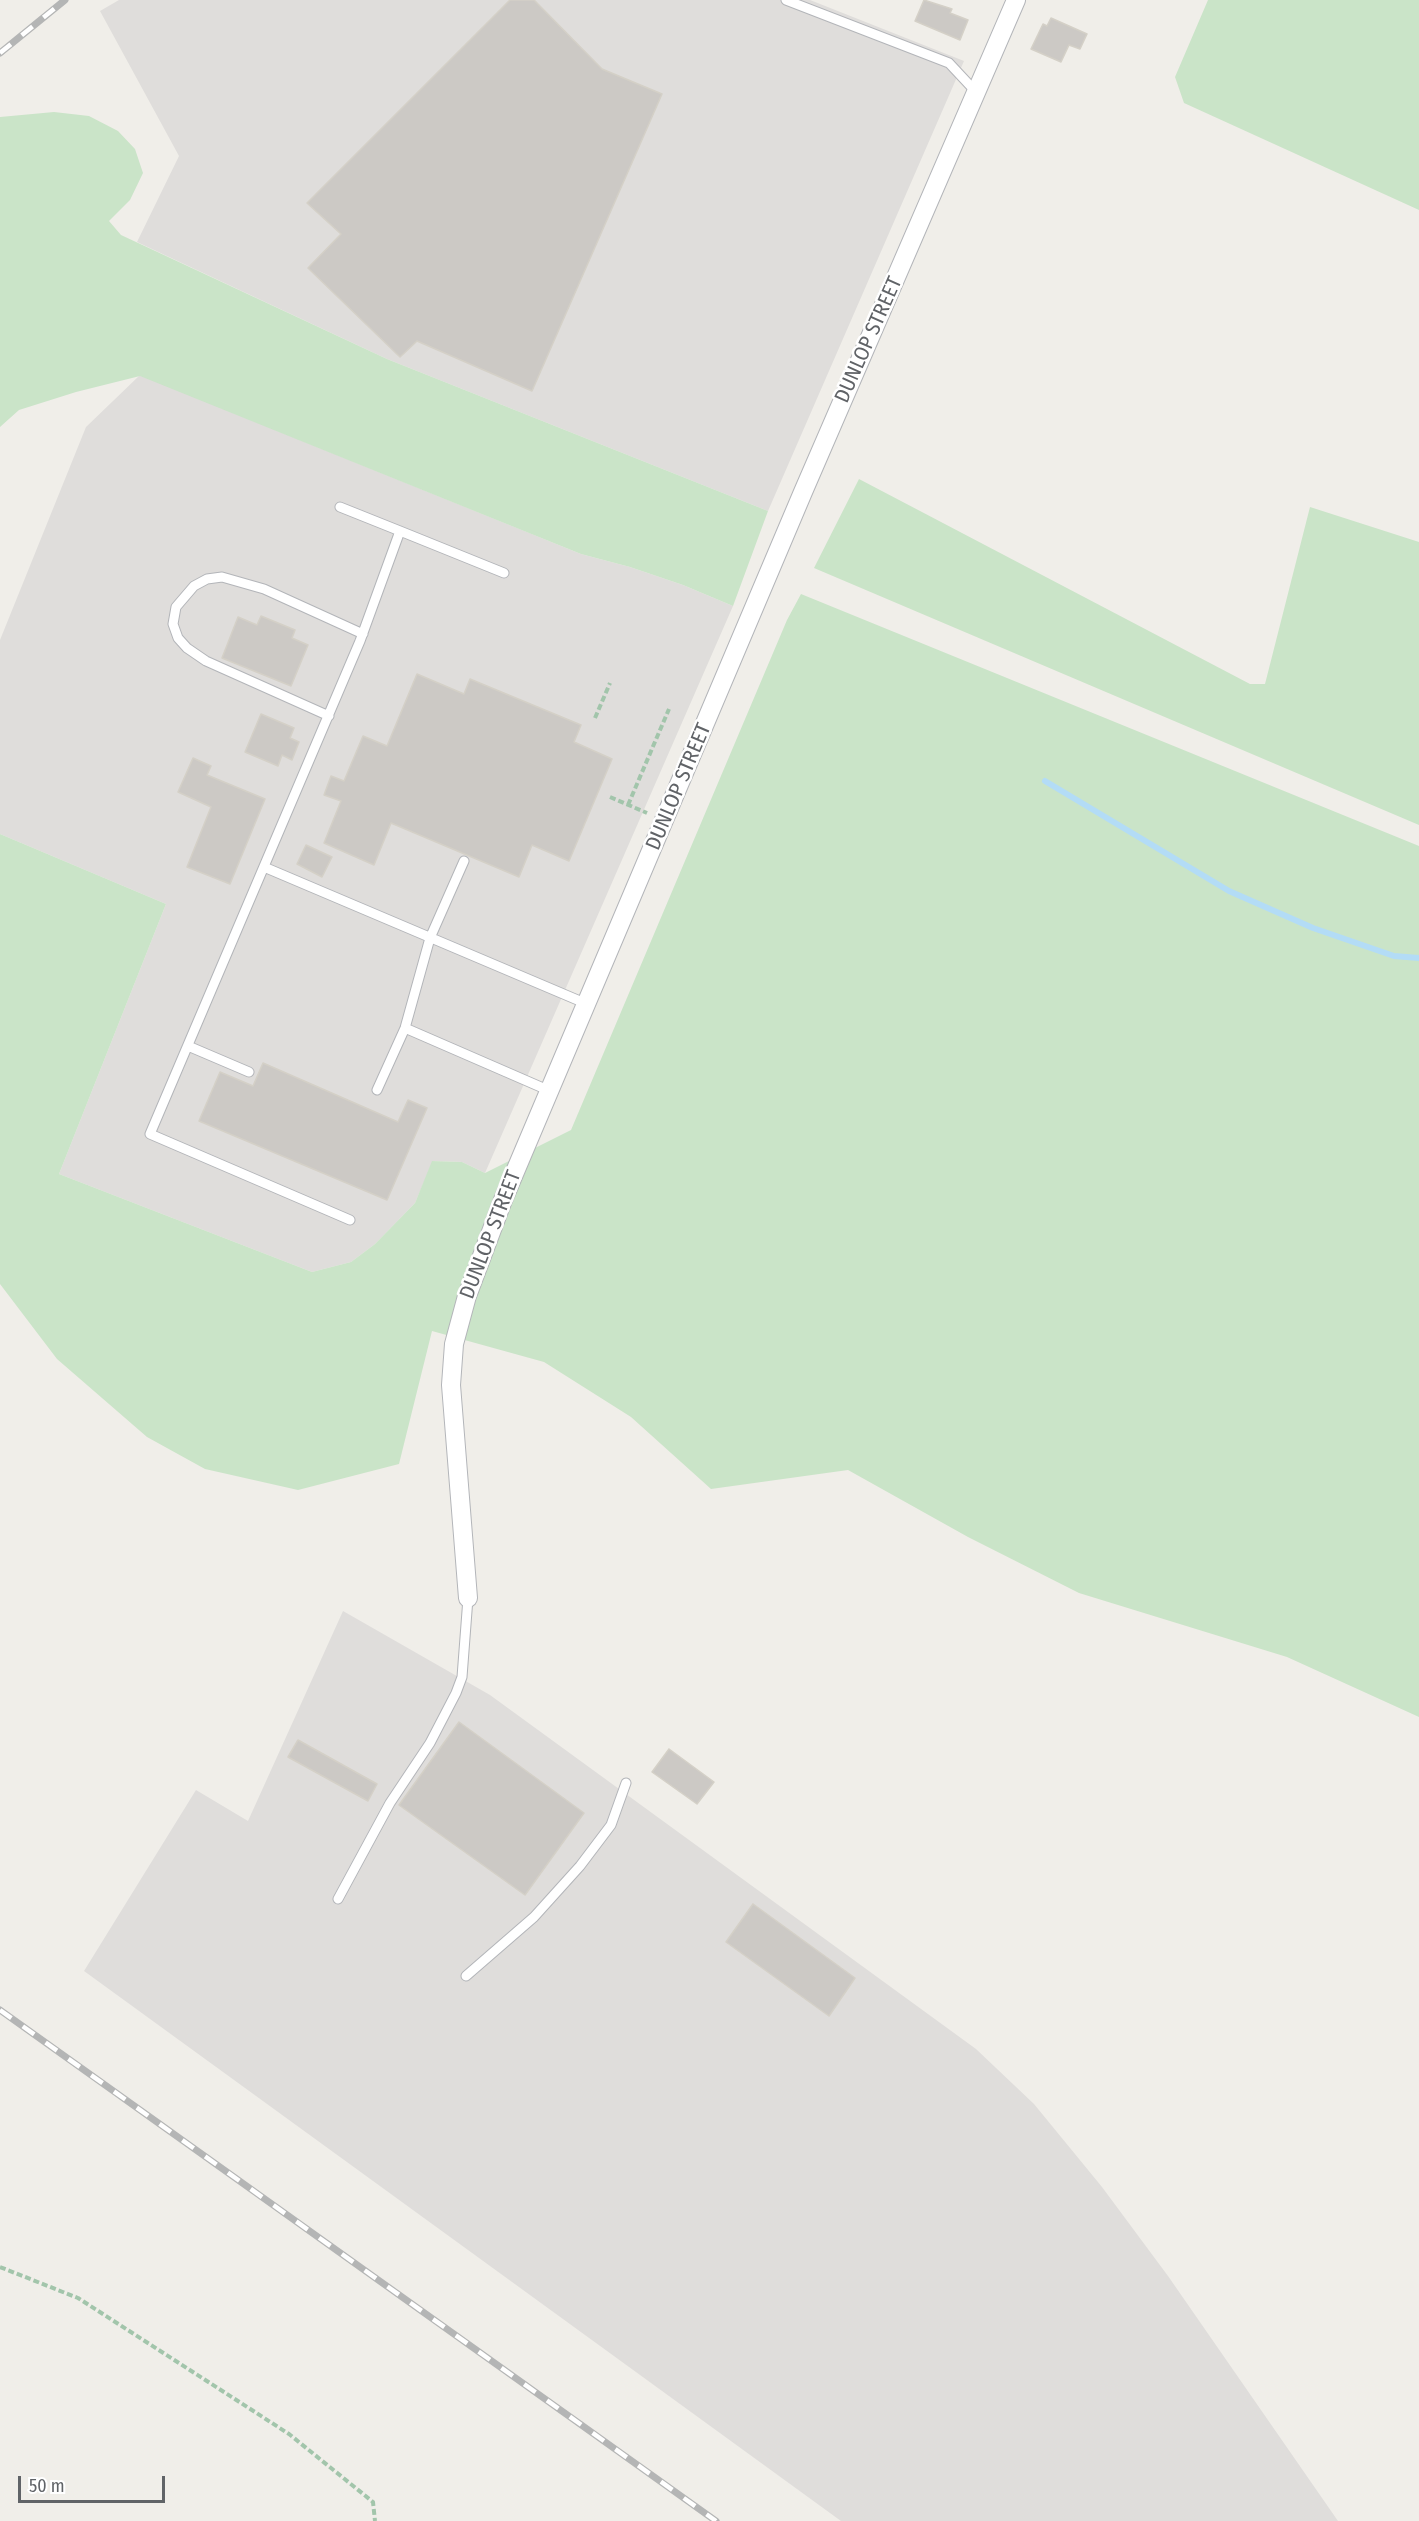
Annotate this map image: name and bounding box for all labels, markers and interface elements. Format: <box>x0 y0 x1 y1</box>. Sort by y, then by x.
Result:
street label: DUNLOP STREET <box>830 273 908 407</box>
street label: DUNLOP STREET <box>641 720 717 854</box>
street label: DUNLOP STREET <box>455 1167 527 1303</box>
scale bar <box>21 2464 168 2502</box>
text: 50 m <box>29 2475 65 2497</box>

